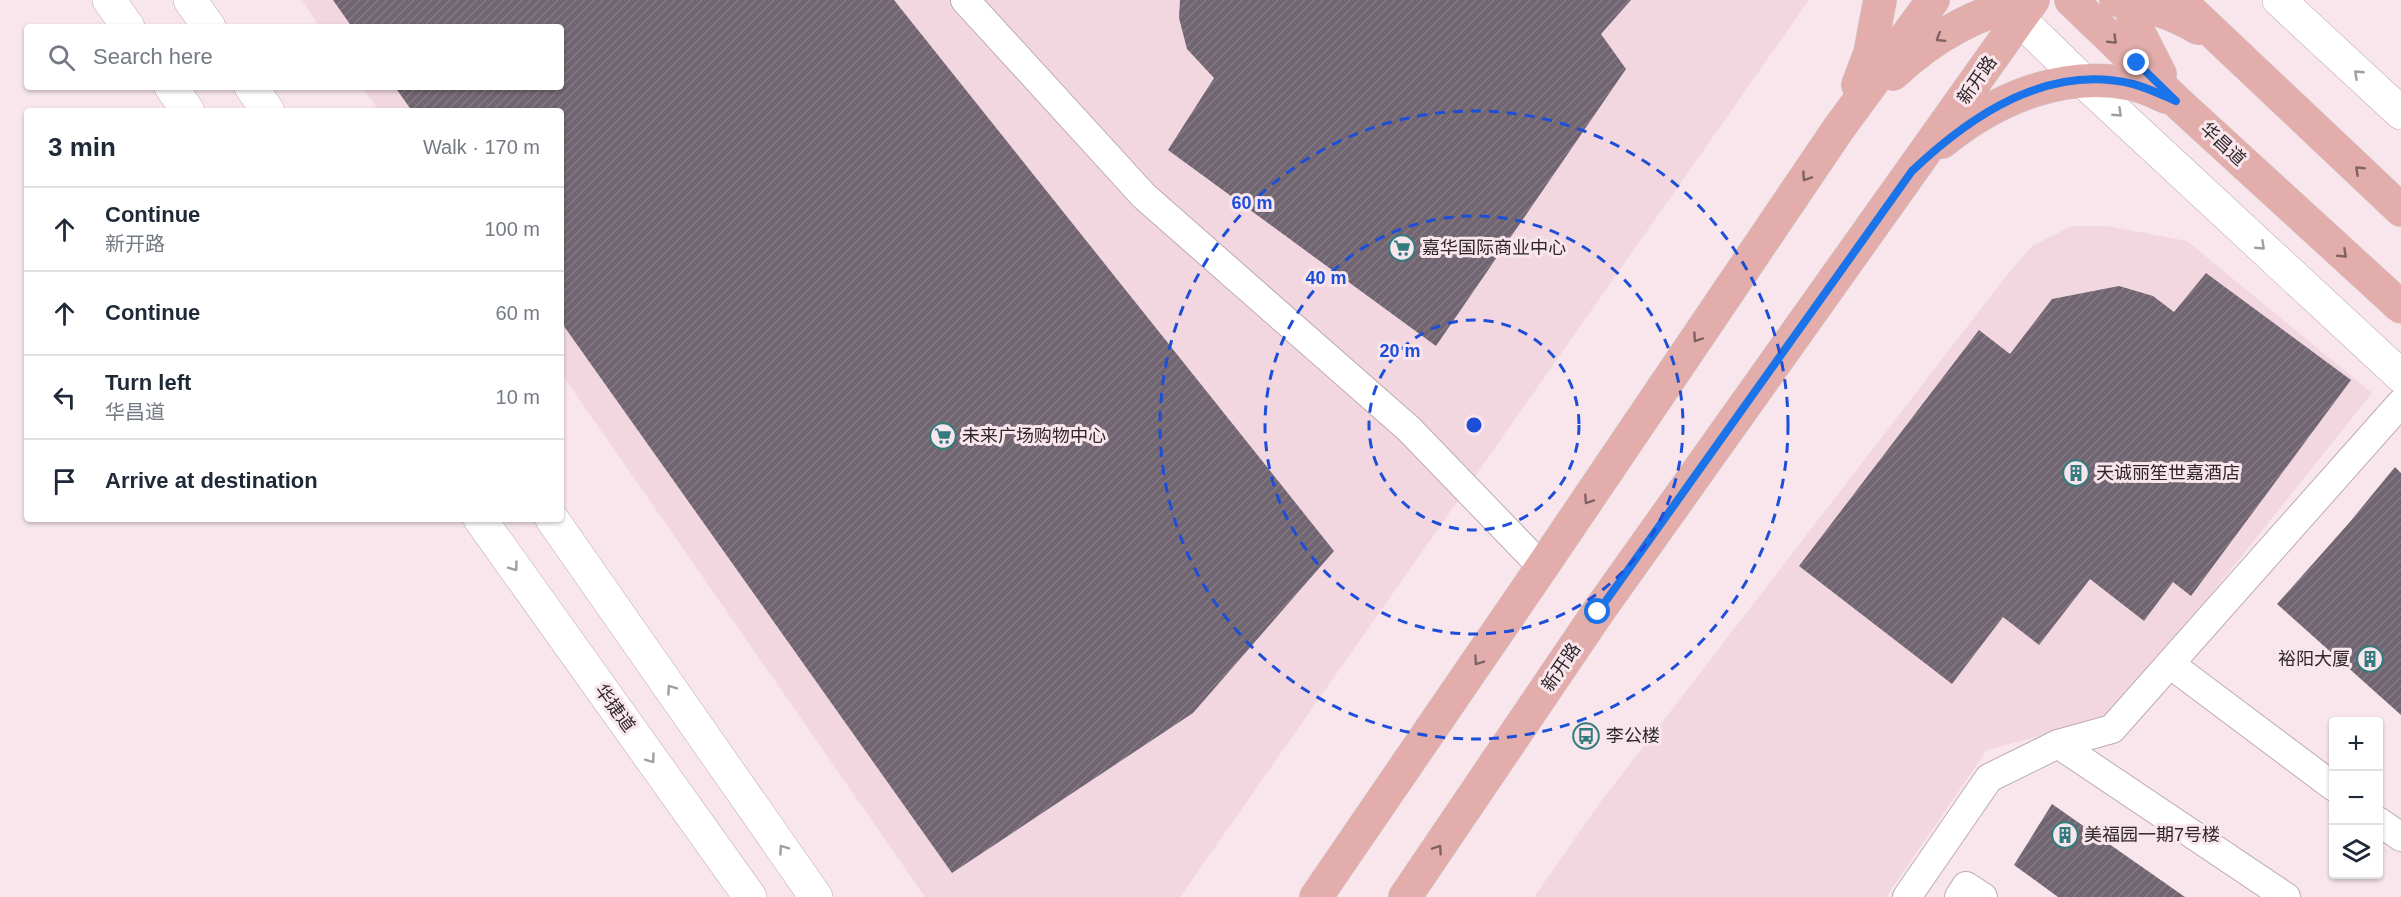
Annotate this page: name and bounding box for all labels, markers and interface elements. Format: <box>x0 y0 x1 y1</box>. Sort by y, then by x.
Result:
search box <box>24 24 564 90</box>
one-way arrow <box>1936 30 1946 42</box>
one-way arrow <box>2105 33 2116 44</box>
icon: search <box>45 41 78 74</box>
text: Search here <box>93 44 213 69</box>
route end <box>2123 49 2149 75</box>
street label: 新开路 <box>1953 52 2001 108</box>
one-way arrow <box>2354 70 2365 81</box>
one-way arrow <box>2111 106 2121 117</box>
street label: 华昌道 <box>2196 118 2250 170</box>
text: 3 min <box>48 132 116 162</box>
text: Walk · 170 m <box>423 136 540 158</box>
one-way arrow <box>2355 166 2365 177</box>
one-way arrow <box>1802 170 1813 181</box>
text: 60 m <box>1231 193 1273 213</box>
text: Continue <box>105 202 200 227</box>
icon: ahead <box>48 213 81 246</box>
text: 100 m <box>484 218 540 240</box>
text: 新开路 <box>105 233 165 255</box>
supermarket icon: 嘉华国际商业中心 <box>1387 233 1417 263</box>
place label: 嘉华国际商业中心 <box>1422 238 1566 258</box>
one-way arrow <box>2254 239 2264 250</box>
one-way arrow <box>2336 247 2347 258</box>
text: 40 m <box>1305 268 1347 288</box>
icon: ahead <box>48 297 81 330</box>
text: Continue <box>105 300 200 325</box>
text: 60 m <box>496 302 540 324</box>
one-way arrow <box>1693 332 1704 343</box>
text: 20 m <box>1379 341 1421 361</box>
text: Turn left <box>105 370 191 395</box>
icon: left <box>48 381 81 414</box>
text: 10 m <box>496 386 540 408</box>
text: 华昌道 <box>105 401 165 423</box>
centre of rings <box>1464 415 1484 435</box>
supermarket icon: 未来广场购物中心 <box>928 421 958 451</box>
place label: 未来广场购物中心 <box>962 426 1106 446</box>
building icon: 天诚丽笙世嘉酒店 <box>2061 458 2091 488</box>
place label: 天诚丽笙世嘉酒店 <box>2096 463 2240 483</box>
icon: arrive <box>48 465 81 498</box>
text: Arrive at destination <box>105 468 318 493</box>
one-way arrow <box>1584 493 1595 504</box>
one-way arrow <box>507 560 518 571</box>
route start <box>1584 598 1610 624</box>
street label: 新开路 <box>1538 639 1584 695</box>
building icon: 裕阳大厦 <box>2355 644 2385 674</box>
place label: 裕阳大厦 <box>2278 649 2350 669</box>
one-way arrow <box>1474 654 1485 665</box>
street label: 华捷道 <box>591 680 639 736</box>
one-way arrow <box>667 685 678 696</box>
map controls <box>2329 717 2383 879</box>
button: + <box>2329 717 2383 771</box>
bus stop icon: 李公楼 <box>1571 721 1601 751</box>
place label: 李公楼 <box>1606 726 1660 746</box>
one-way arrow <box>644 753 655 764</box>
button: − <box>2329 771 2383 825</box>
building icon: 美福园一期7号楼 <box>2050 820 2080 850</box>
place label: 美福园一期7号楼 <box>2084 825 2220 845</box>
button: layers <box>2329 825 2383 879</box>
one-way arrow <box>1430 844 1441 855</box>
one-way arrow <box>779 845 790 856</box>

